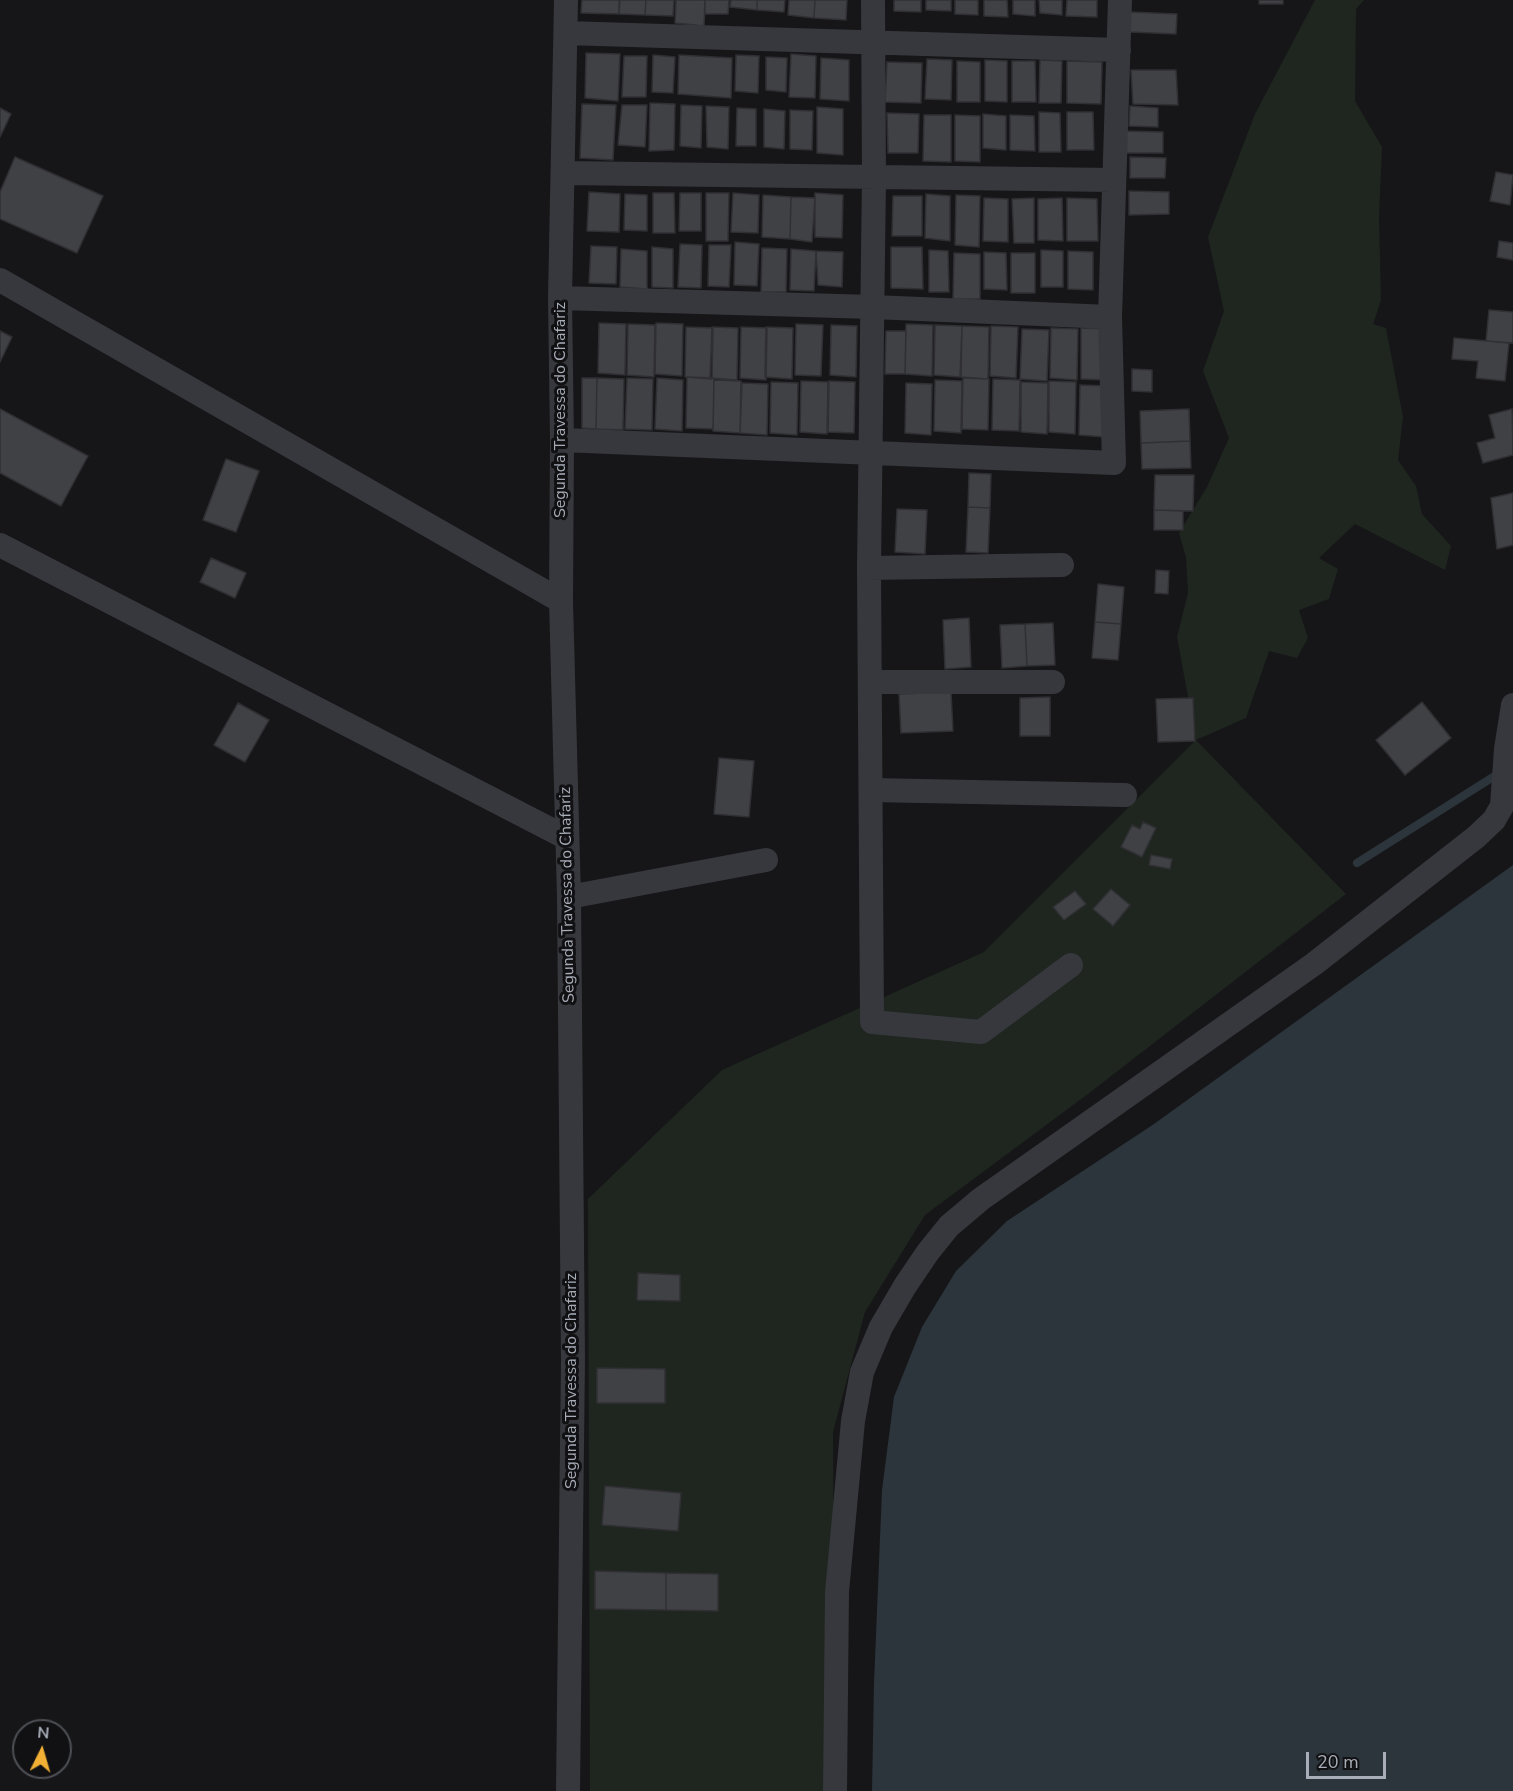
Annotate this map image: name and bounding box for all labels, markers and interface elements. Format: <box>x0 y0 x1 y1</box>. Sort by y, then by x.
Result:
street label: Segunda Travessa do Chafariz <box>551 302 571 518</box>
street label: Segunda Travessa do Chafariz <box>557 787 579 1003</box>
street label: Segunda Travessa do Chafariz <box>562 1273 582 1489</box>
north arrow <box>12 1719 72 1779</box>
text: N <box>36 1722 50 1745</box>
scale bar <box>1309 1740 1388 1778</box>
text: 20 m <box>1317 1750 1359 1774</box>

